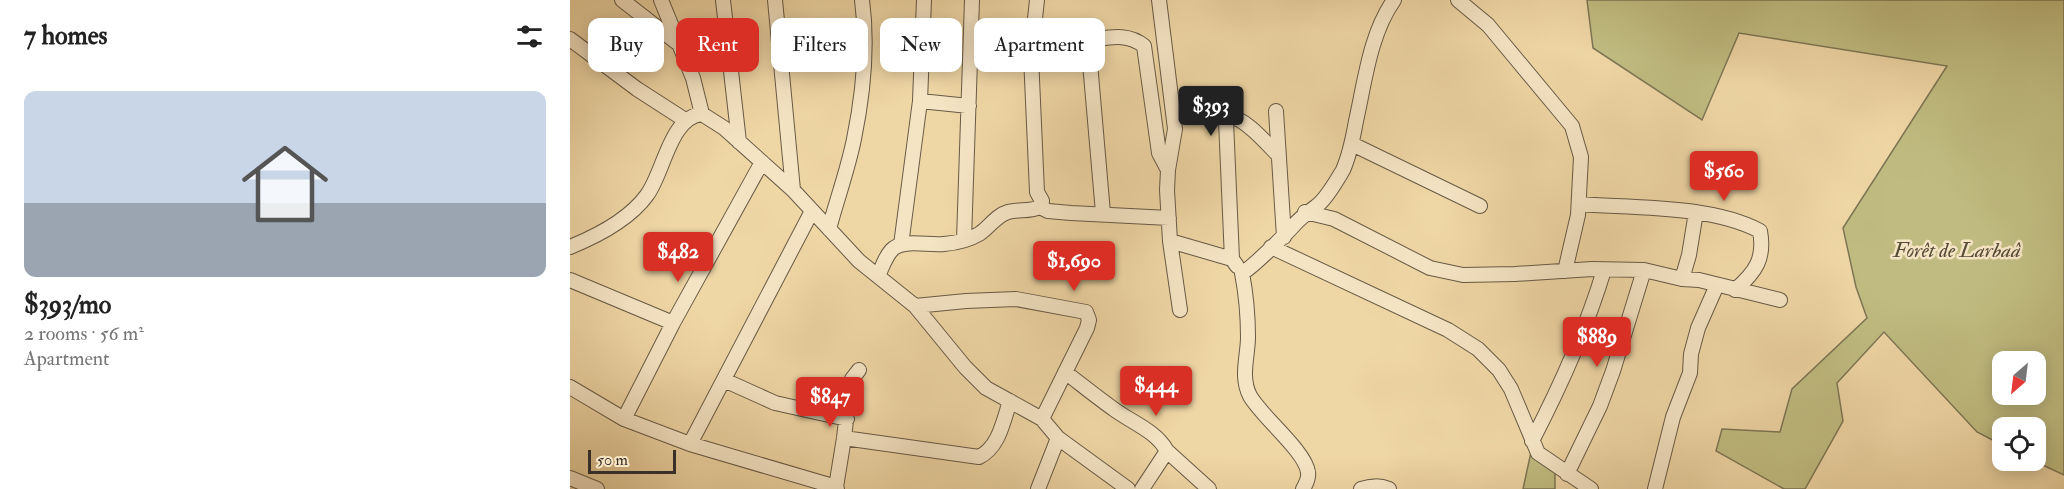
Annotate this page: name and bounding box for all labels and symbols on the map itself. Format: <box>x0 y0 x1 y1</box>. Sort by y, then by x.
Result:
pin: $393 <box>1175 86 1247 137</box>
pin: $560 <box>1688 151 1760 202</box>
pin: $482 <box>642 232 714 283</box>
park label: Forêt de Larbaâ <box>1892 237 2021 264</box>
pin: $1,690 <box>1025 241 1123 292</box>
pin: $889 <box>1561 317 1633 368</box>
north arrow <box>1992 351 2046 405</box>
pin: $444 <box>1120 366 1192 417</box>
pin: $847 <box>794 377 866 428</box>
scale bar <box>588 447 676 474</box>

